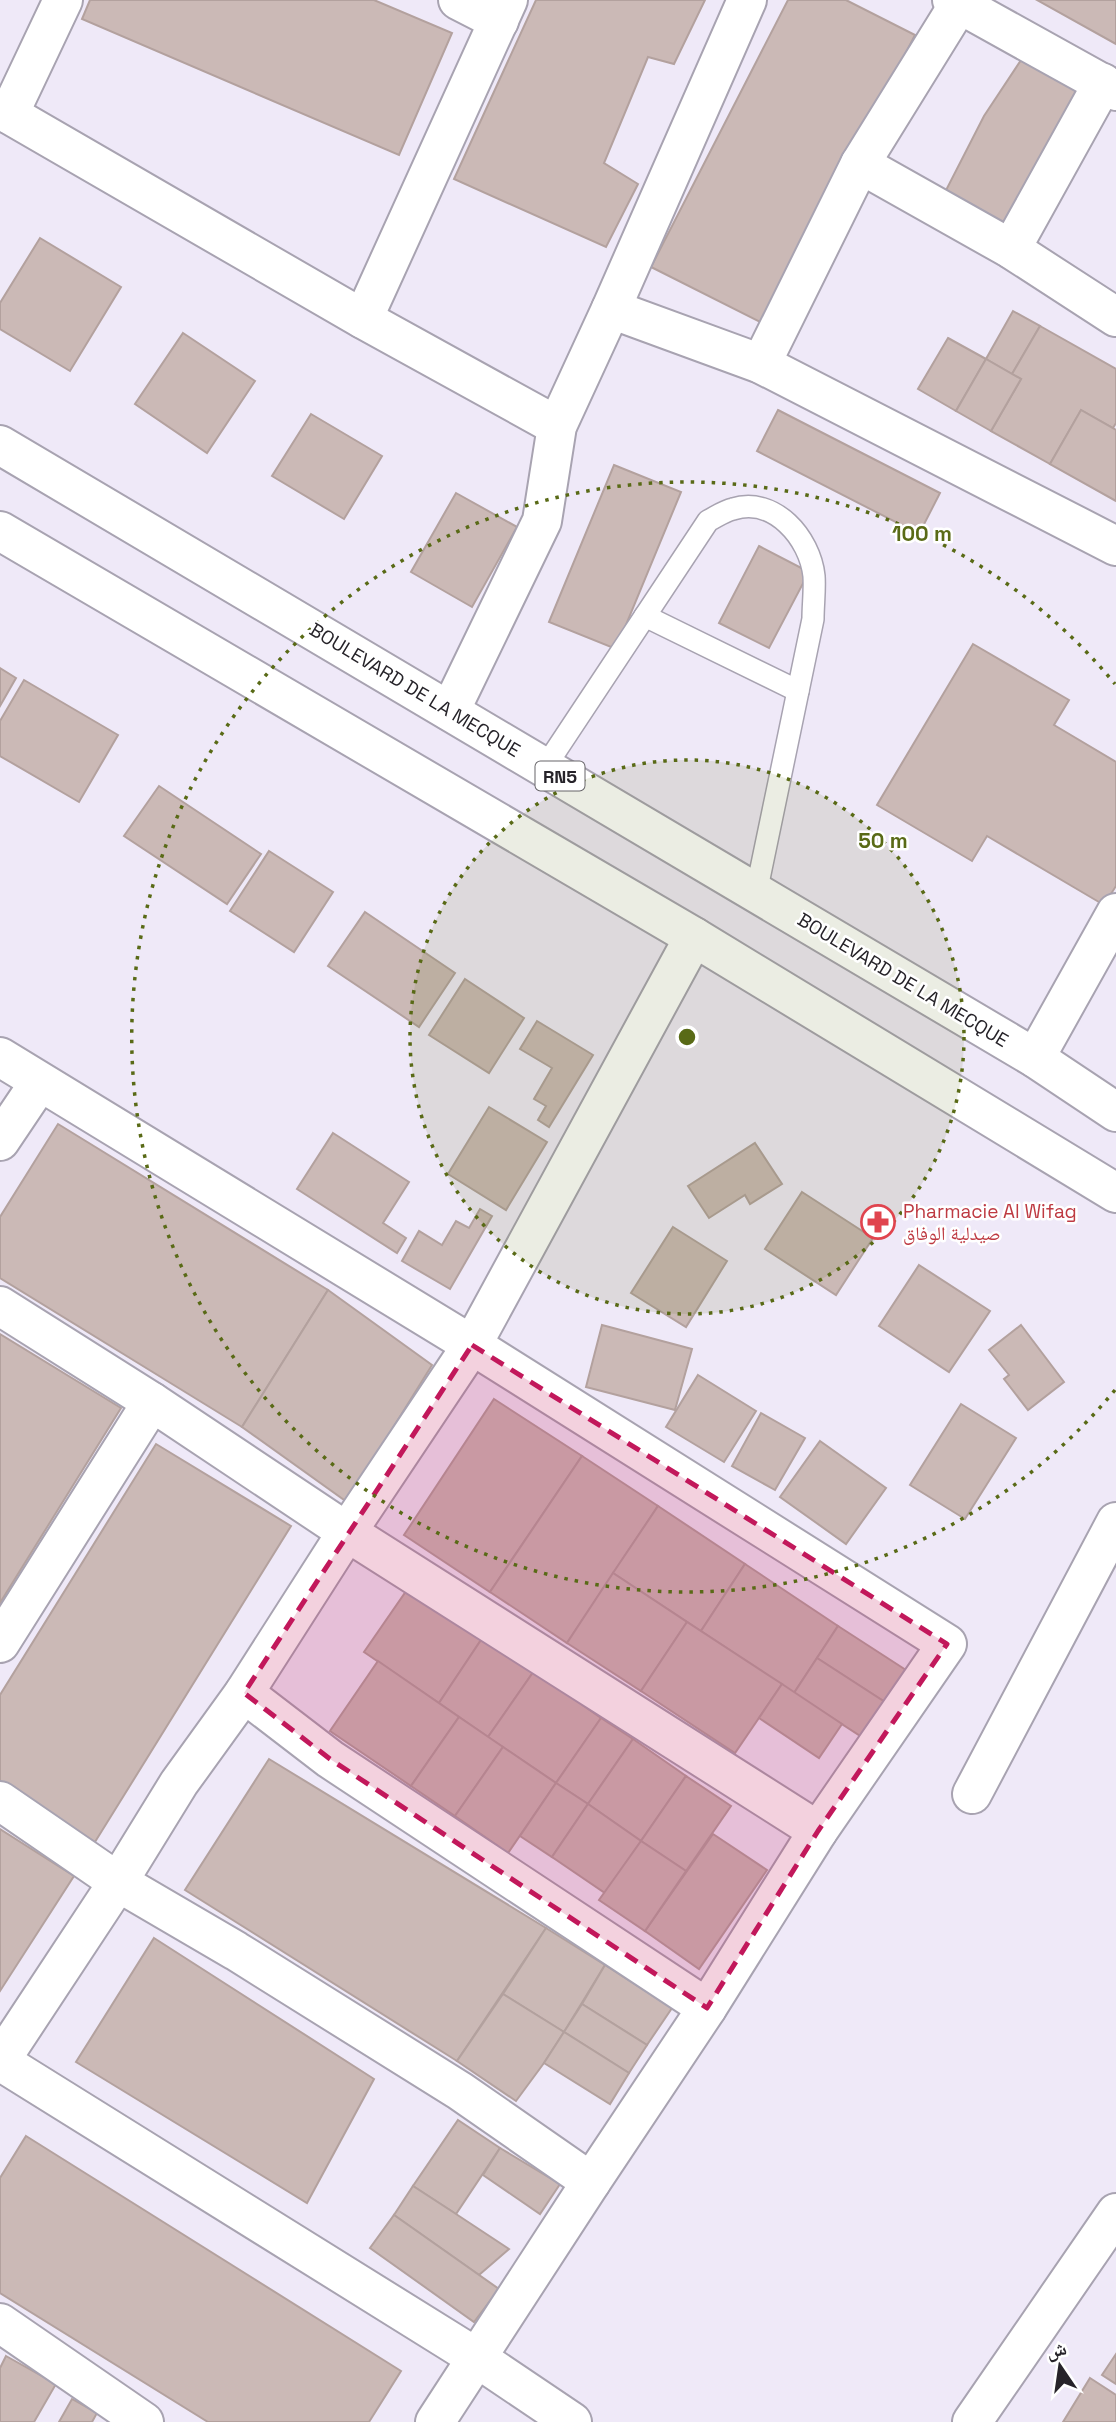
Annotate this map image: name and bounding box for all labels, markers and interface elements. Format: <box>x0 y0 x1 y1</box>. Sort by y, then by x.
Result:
text: 100 m <box>892 520 952 547</box>
street label: BOULEVARD DE LA MECQUE <box>305 617 525 763</box>
road number: RN5 <box>536 762 584 790</box>
text: 50 m <box>858 827 908 854</box>
street label: BOULEVARD DE LA MECQUE <box>793 907 1013 1053</box>
centre of rings <box>675 1025 699 1049</box>
place label: Pharmacie Al Wifag صيدلية الوفاق <box>903 1199 1077 1246</box>
pharmacy icon: Pharmacie Al Wifag صيدلية الوفاق <box>859 1203 897 1241</box>
north arrow <box>1025 2331 1095 2401</box>
text: ش <box>1044 2335 1069 2364</box>

